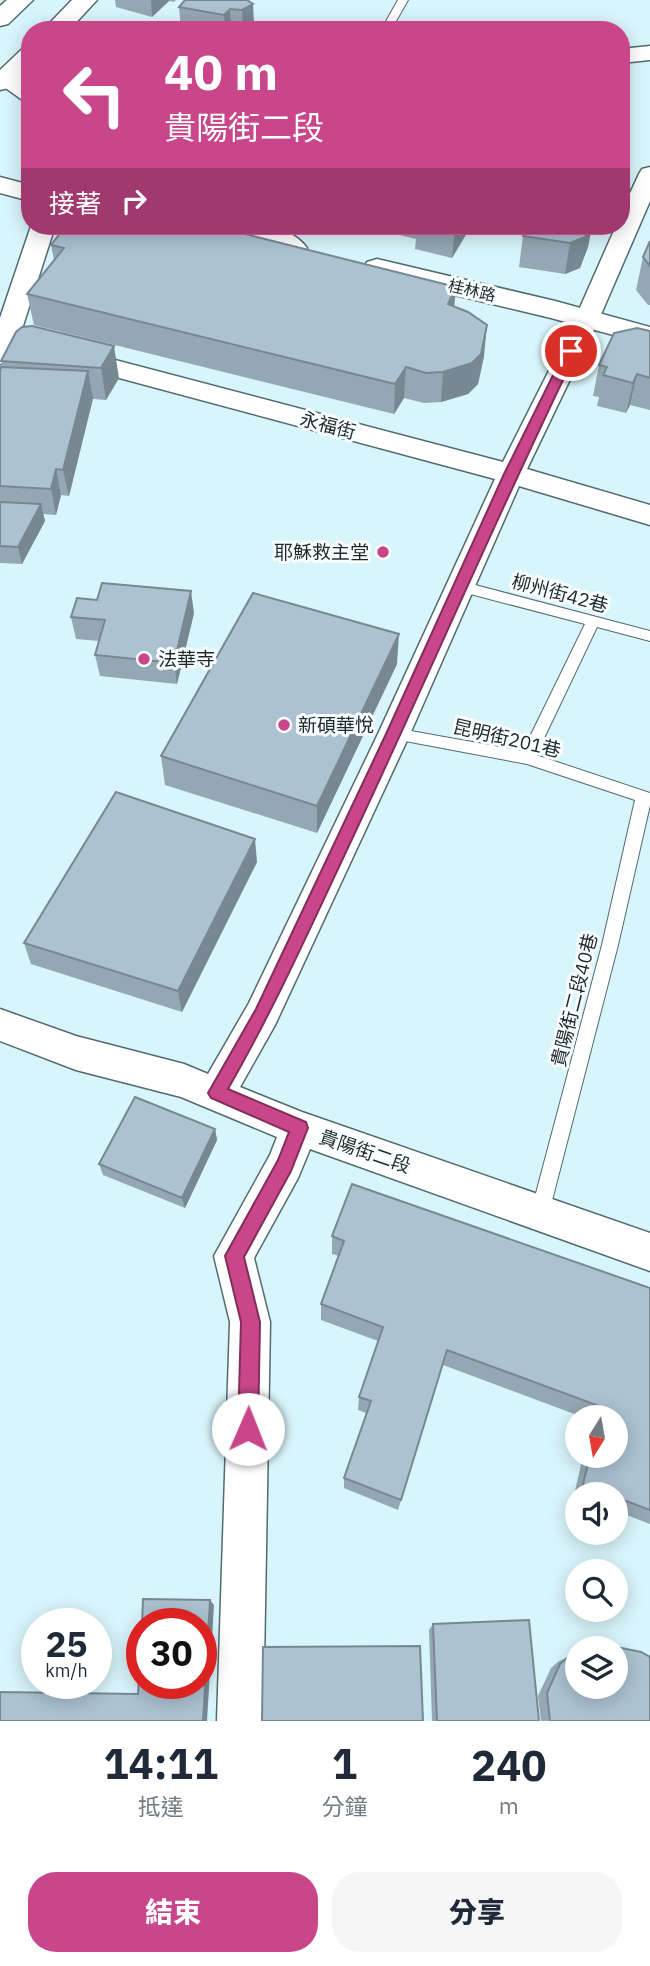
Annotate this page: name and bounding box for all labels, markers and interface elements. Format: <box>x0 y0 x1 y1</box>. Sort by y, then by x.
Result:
text: 40 m <box>164 40 278 103</box>
icon: left <box>49 49 140 140</box>
text: 貴陽街二段 <box>164 106 324 148</box>
icon: right <box>115 182 153 220</box>
text: 接著 <box>49 186 101 220</box>
street label: 桂林路 <box>446 275 498 305</box>
pin <box>541 321 601 381</box>
icon: arrive <box>552 332 590 370</box>
street label: 永福街 <box>297 406 359 444</box>
place label: 耶穌救主堂 <box>274 540 369 564</box>
marker: 耶穌救主堂 <box>375 544 391 560</box>
street label: 柳州街42巷 <box>509 569 611 617</box>
place label: 法華寺 <box>158 647 215 671</box>
marker: 法華寺 <box>136 651 152 667</box>
place label: 新碩華悅 <box>298 713 374 737</box>
street label: 昆明街201巷 <box>451 714 563 762</box>
marker: 新碩華悅 <box>276 717 292 733</box>
street label: 貴陽街二段40巷 <box>546 931 602 1069</box>
street label: 貴陽街二段 <box>316 1124 414 1178</box>
position arrow <box>211 1392 285 1466</box>
north arrow <box>565 1405 628 1468</box>
map controls <box>565 1405 628 1699</box>
button: sound <box>565 1482 628 1545</box>
button: search <box>565 1559 628 1622</box>
speed limit sign: 30 <box>126 1608 217 1699</box>
text: 25 <box>45 1621 88 1667</box>
button: layers <box>565 1636 628 1699</box>
text: km/h <box>45 1659 88 1682</box>
text: 14:11 <box>103 1736 218 1791</box>
text: 1 <box>332 1736 357 1791</box>
text: 240 <box>471 1738 547 1793</box>
text: m <box>499 1790 519 1820</box>
text: 抵達 <box>138 1791 184 1821</box>
text: 分鐘 <box>322 1791 368 1821</box>
button: 結束 <box>28 1872 318 1952</box>
button: 分享 <box>332 1872 622 1952</box>

